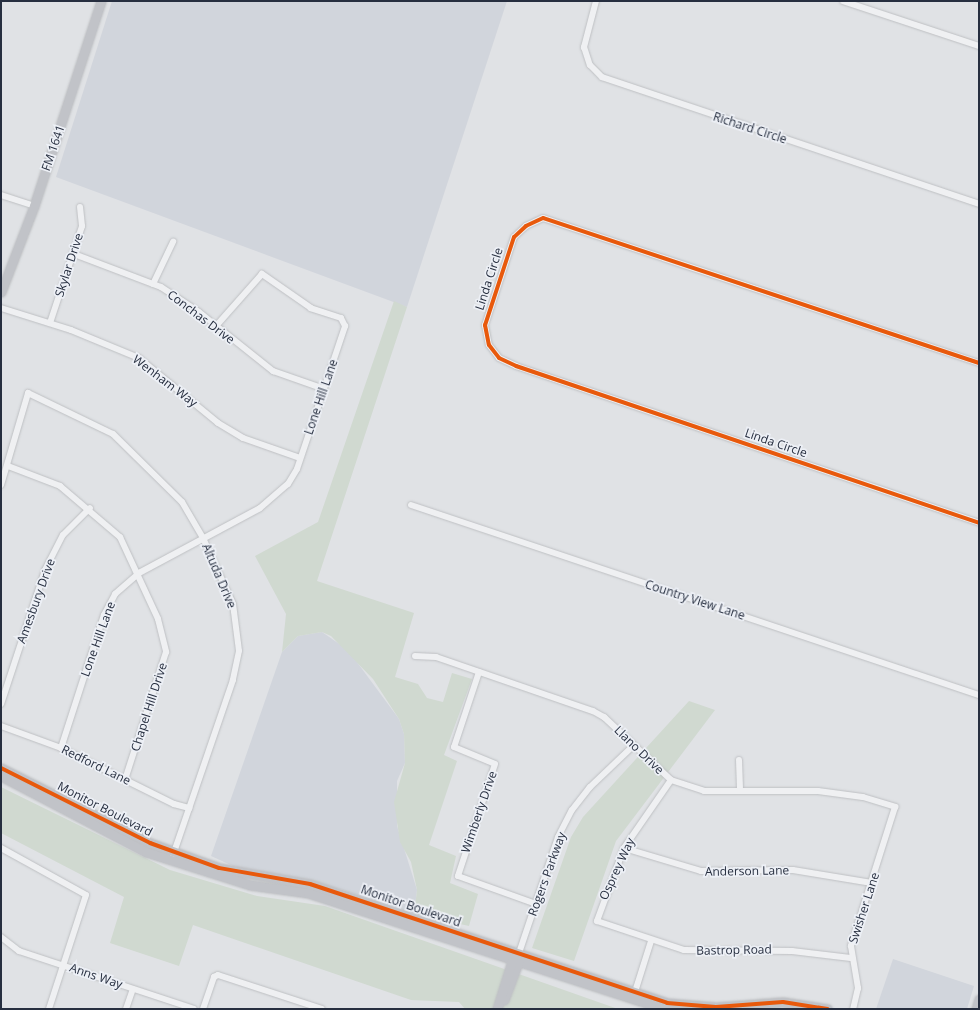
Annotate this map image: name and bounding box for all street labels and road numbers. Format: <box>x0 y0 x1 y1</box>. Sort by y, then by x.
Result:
street label: Richard Circle <box>711 109 789 147</box>
street label: FM 1641 <box>38 123 68 173</box>
street label: Skylar Drive <box>52 231 86 299</box>
street label: Linda Circle <box>472 246 506 312</box>
street label: Conchas Drive <box>165 287 237 347</box>
street label: Wenham Way <box>130 352 200 410</box>
street label: Lone Hill Lane <box>301 357 341 437</box>
street label: Linda Circle <box>743 426 809 460</box>
street label: Altuda Drive <box>199 542 239 610</box>
street label: Amesbury Drive <box>14 557 58 645</box>
street label: Country View Lane <box>643 577 747 623</box>
street label: Lone Hill Lane <box>78 600 118 678</box>
street label: Chapel Hill Drive <box>128 661 170 753</box>
street label: Llano Drive <box>611 723 667 777</box>
street label: Redford Lane <box>59 742 133 788</box>
street label: Wimberly Drive <box>458 769 500 855</box>
street label: Monitor Boulevard <box>55 779 155 839</box>
street label: Rogers Parkway <box>525 830 569 918</box>
street label: Osprey Way <box>596 836 638 902</box>
street label: Anderson Lane <box>705 863 789 879</box>
street label: Swisher Lane <box>846 871 882 945</box>
street label: Monitor Boulevard <box>359 882 463 930</box>
street label: Bastrop Road <box>696 942 772 958</box>
street label: Anns Way <box>68 960 124 992</box>

